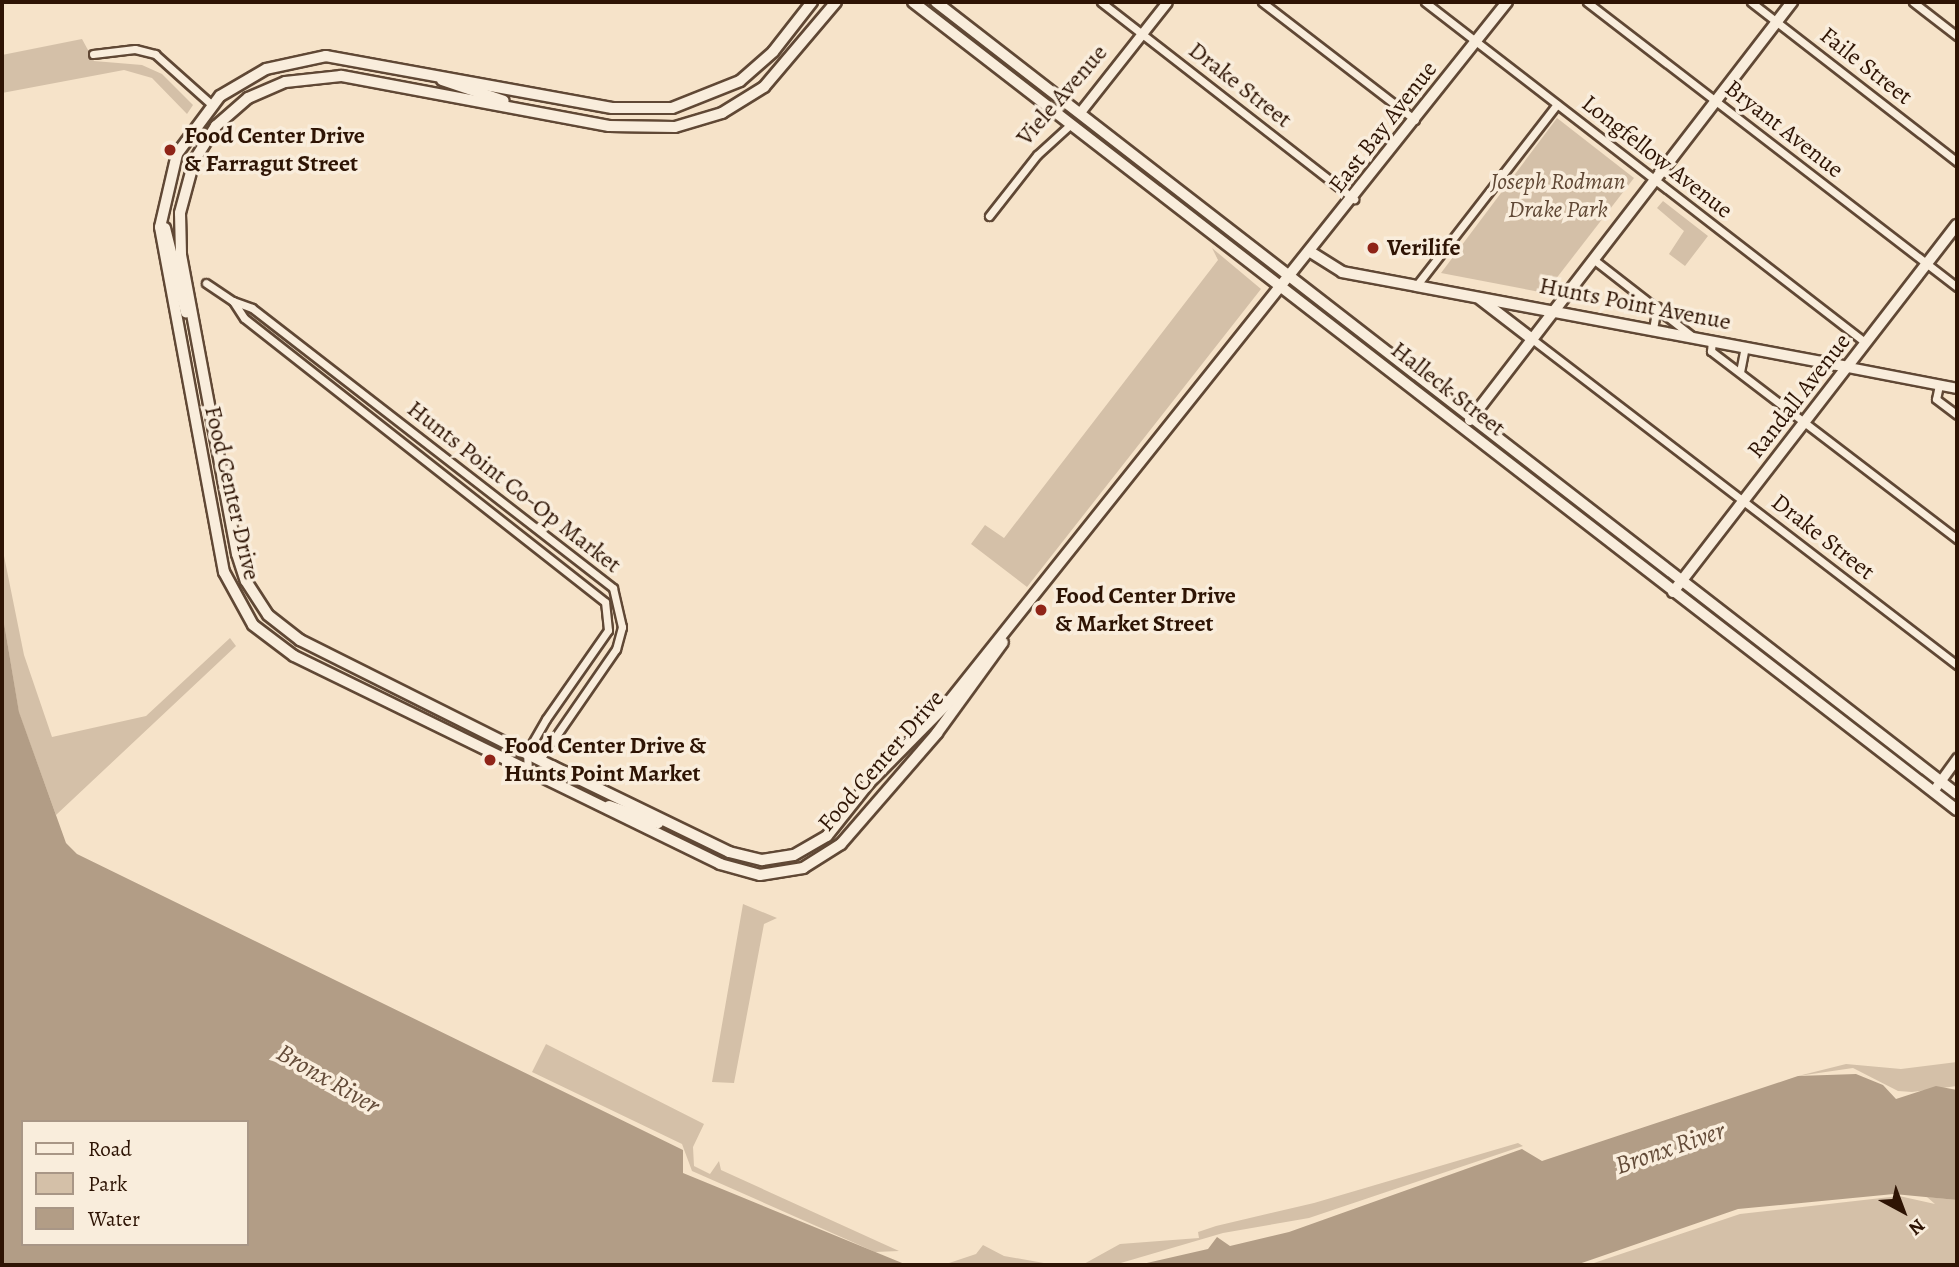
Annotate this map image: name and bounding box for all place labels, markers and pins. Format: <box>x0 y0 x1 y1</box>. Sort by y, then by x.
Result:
place label: Food Center Drive & Farragut Street <box>184 122 365 178</box>
marker: Food Center Drive & Farragut Street <box>162 142 178 158</box>
place label: Verilife <box>1387 234 1461 262</box>
marker: Verilife <box>1365 240 1381 256</box>
place label: Food Center Drive & Market Street <box>1055 582 1236 638</box>
marker: Food Center Drive & Market Street <box>1033 602 1049 618</box>
place label: Food Center Drive & Hunts Point Market <box>504 732 706 788</box>
marker: Food Center Drive & Hunts Point Market <box>482 752 498 768</box>

